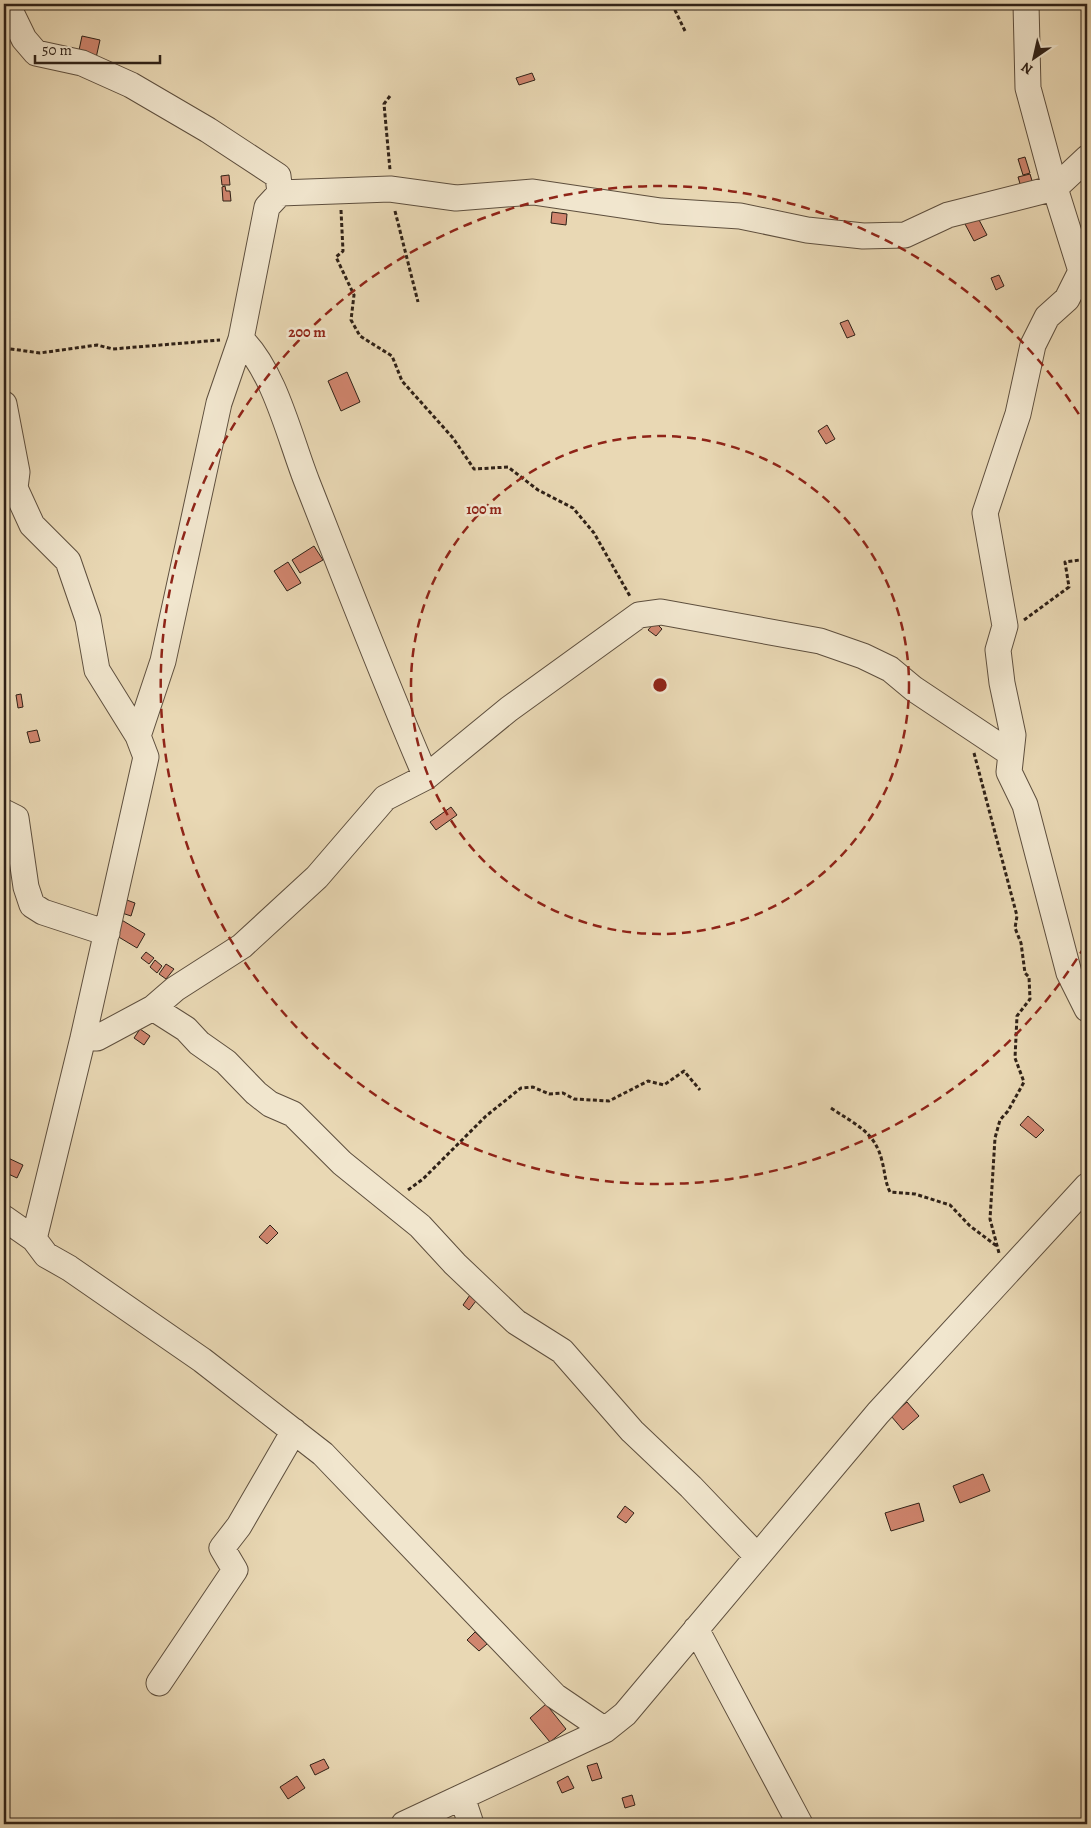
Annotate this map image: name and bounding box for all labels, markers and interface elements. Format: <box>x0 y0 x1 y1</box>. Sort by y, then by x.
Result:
scale bar <box>35 32 160 64</box>
north arrow <box>1008 32 1058 82</box>
text: 50 m <box>42 40 72 60</box>
text: N <box>1017 58 1037 79</box>
text: 200 m <box>288 322 326 342</box>
text: 100 m <box>466 499 502 519</box>
centre of rings <box>651 676 669 694</box>

